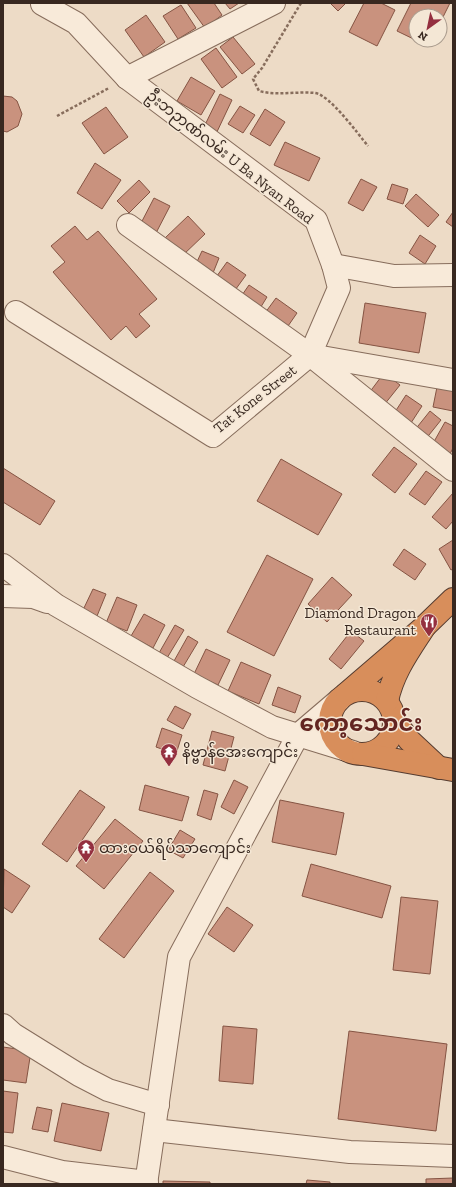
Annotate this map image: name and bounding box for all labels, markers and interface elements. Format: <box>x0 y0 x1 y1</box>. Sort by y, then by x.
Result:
north arrow <box>408 8 448 48</box>
text: N <box>415 28 430 44</box>
street label: ဦးဘဉာဏ်လမ်း U Ba Nyan Road <box>141 85 318 231</box>
street label: Tat Kone Street <box>210 361 301 437</box>
place label: Diamond Dragon Restaurant <box>304 604 416 639</box>
restaurant icon: Diamond Dragon Restaurant <box>419 612 439 637</box>
district label: ကော့သောင်း <box>299 707 423 738</box>
temple icon: နိဗ္ဗာန်အေးကျောင်း <box>159 742 179 767</box>
place label: နိဗ္ဗာန်အေးကျောင်း <box>182 742 298 764</box>
temple icon: ထားဝယ်ရိပ်သာကျောင်း <box>76 838 96 863</box>
place label: ထားဝယ်ရိပ်သာကျောင်း <box>99 838 251 860</box>

